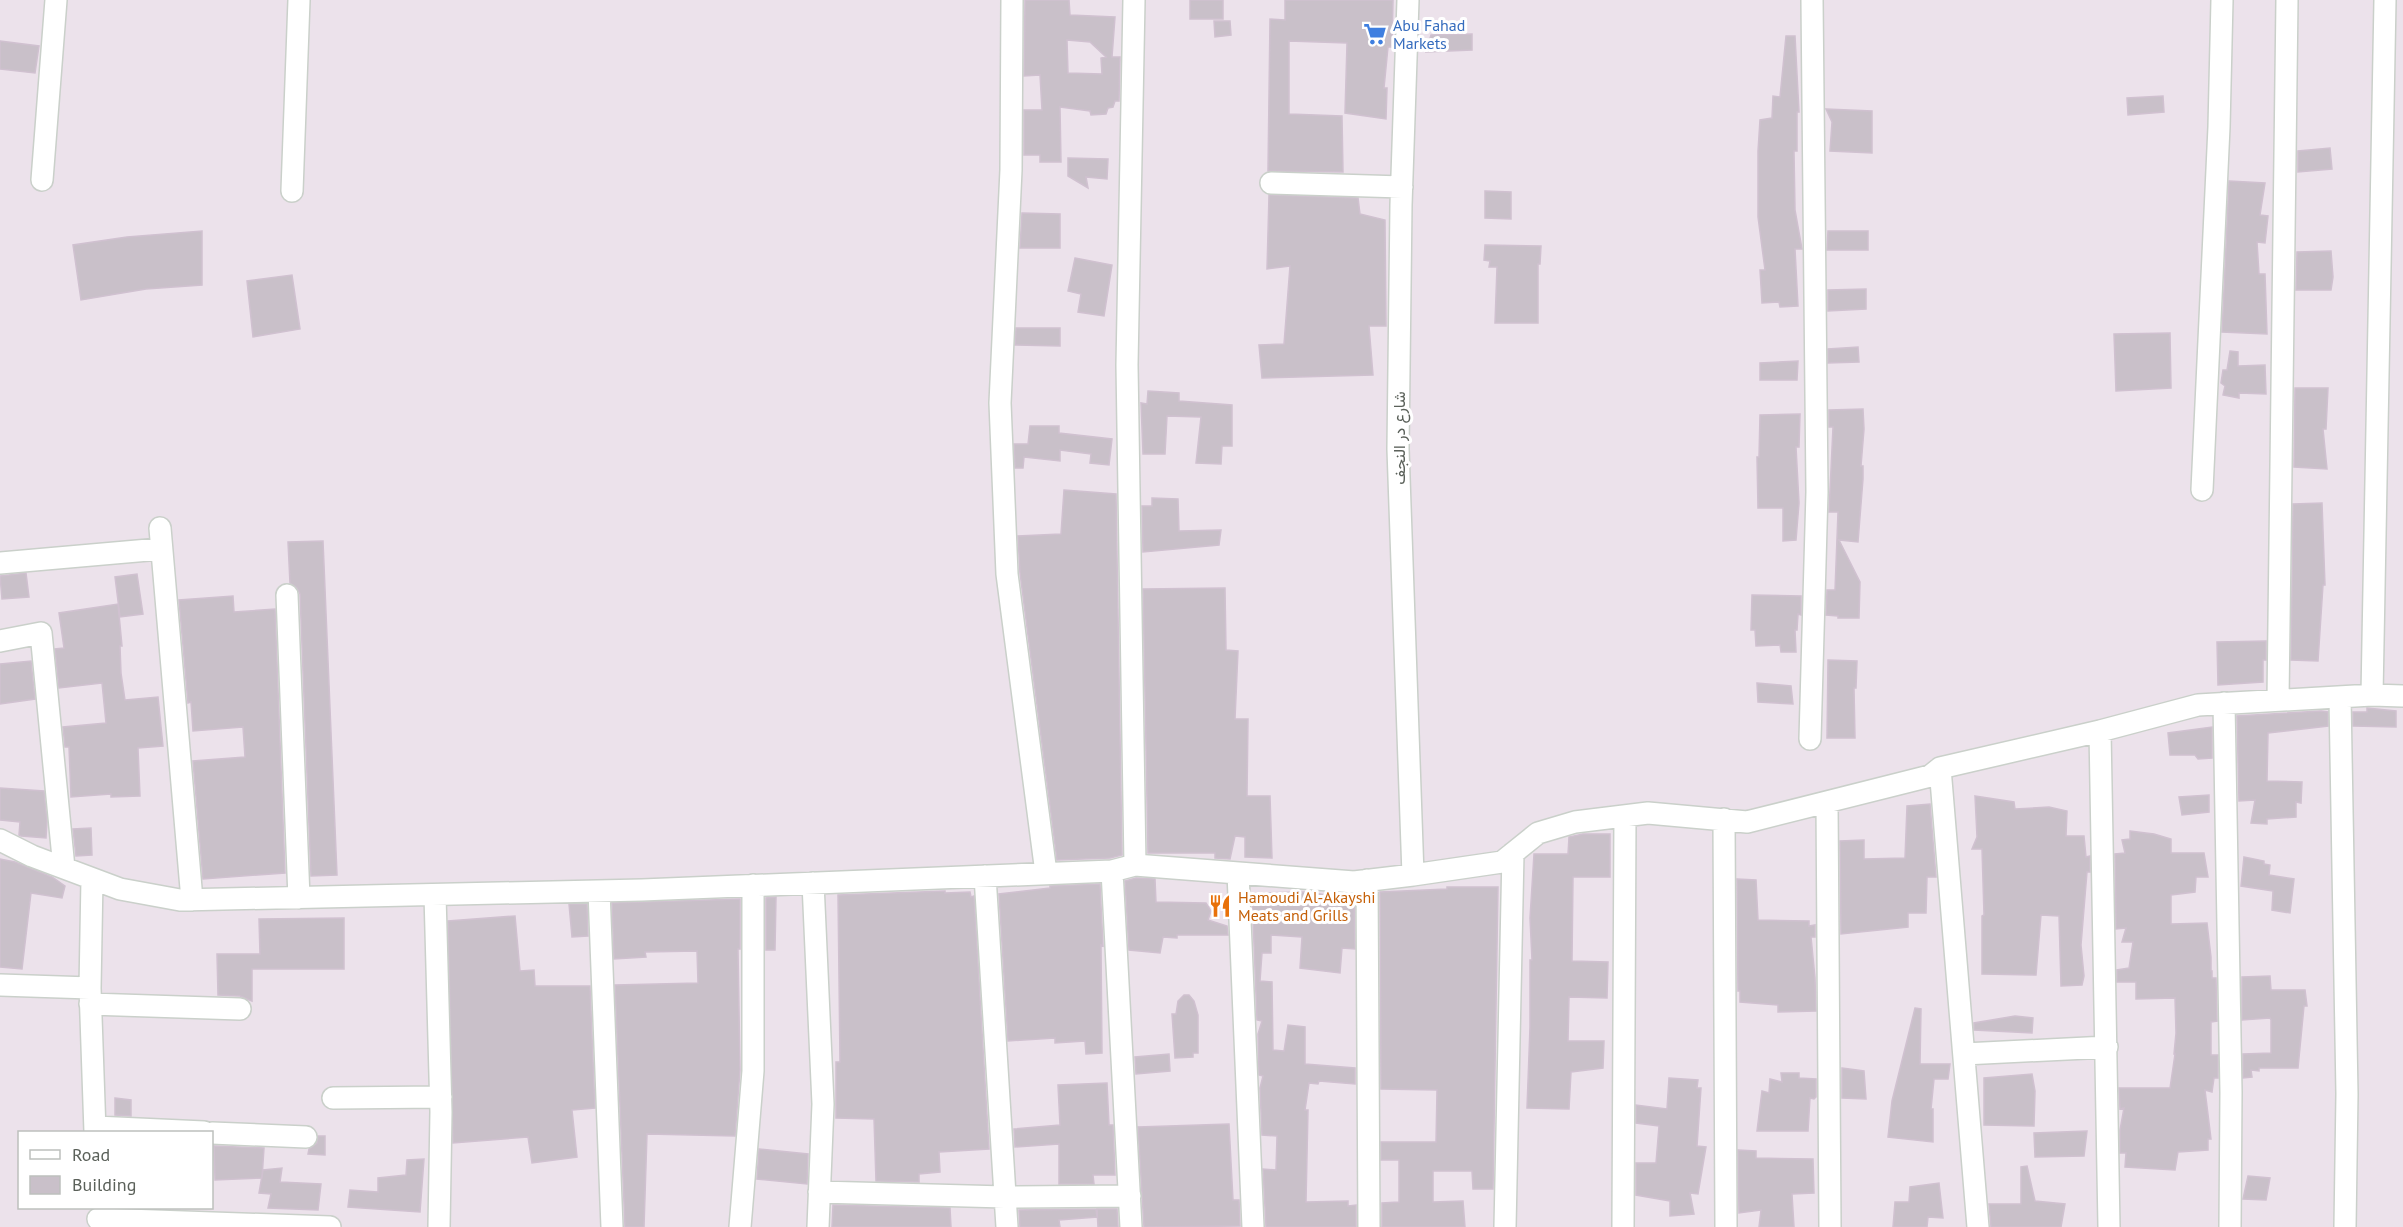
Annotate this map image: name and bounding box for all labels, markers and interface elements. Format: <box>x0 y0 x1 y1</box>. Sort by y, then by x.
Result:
place label: Abu Fahad Markets <box>1393 15 1465 53</box>
supermarket icon: Abu Fahad Markets <box>1362 21 1388 47</box>
street label: شارع در النجف <box>1389 391 1411 485</box>
place label: Hamoudi Al-Akayshi Meats and Grills <box>1238 887 1376 925</box>
restaurant icon: Hamoudi Al-Akayshi Meats and Grills <box>1207 893 1233 919</box>
legend <box>18 1131 213 1209</box>
text: Road <box>72 1143 110 1166</box>
text: Building <box>72 1173 136 1196</box>

